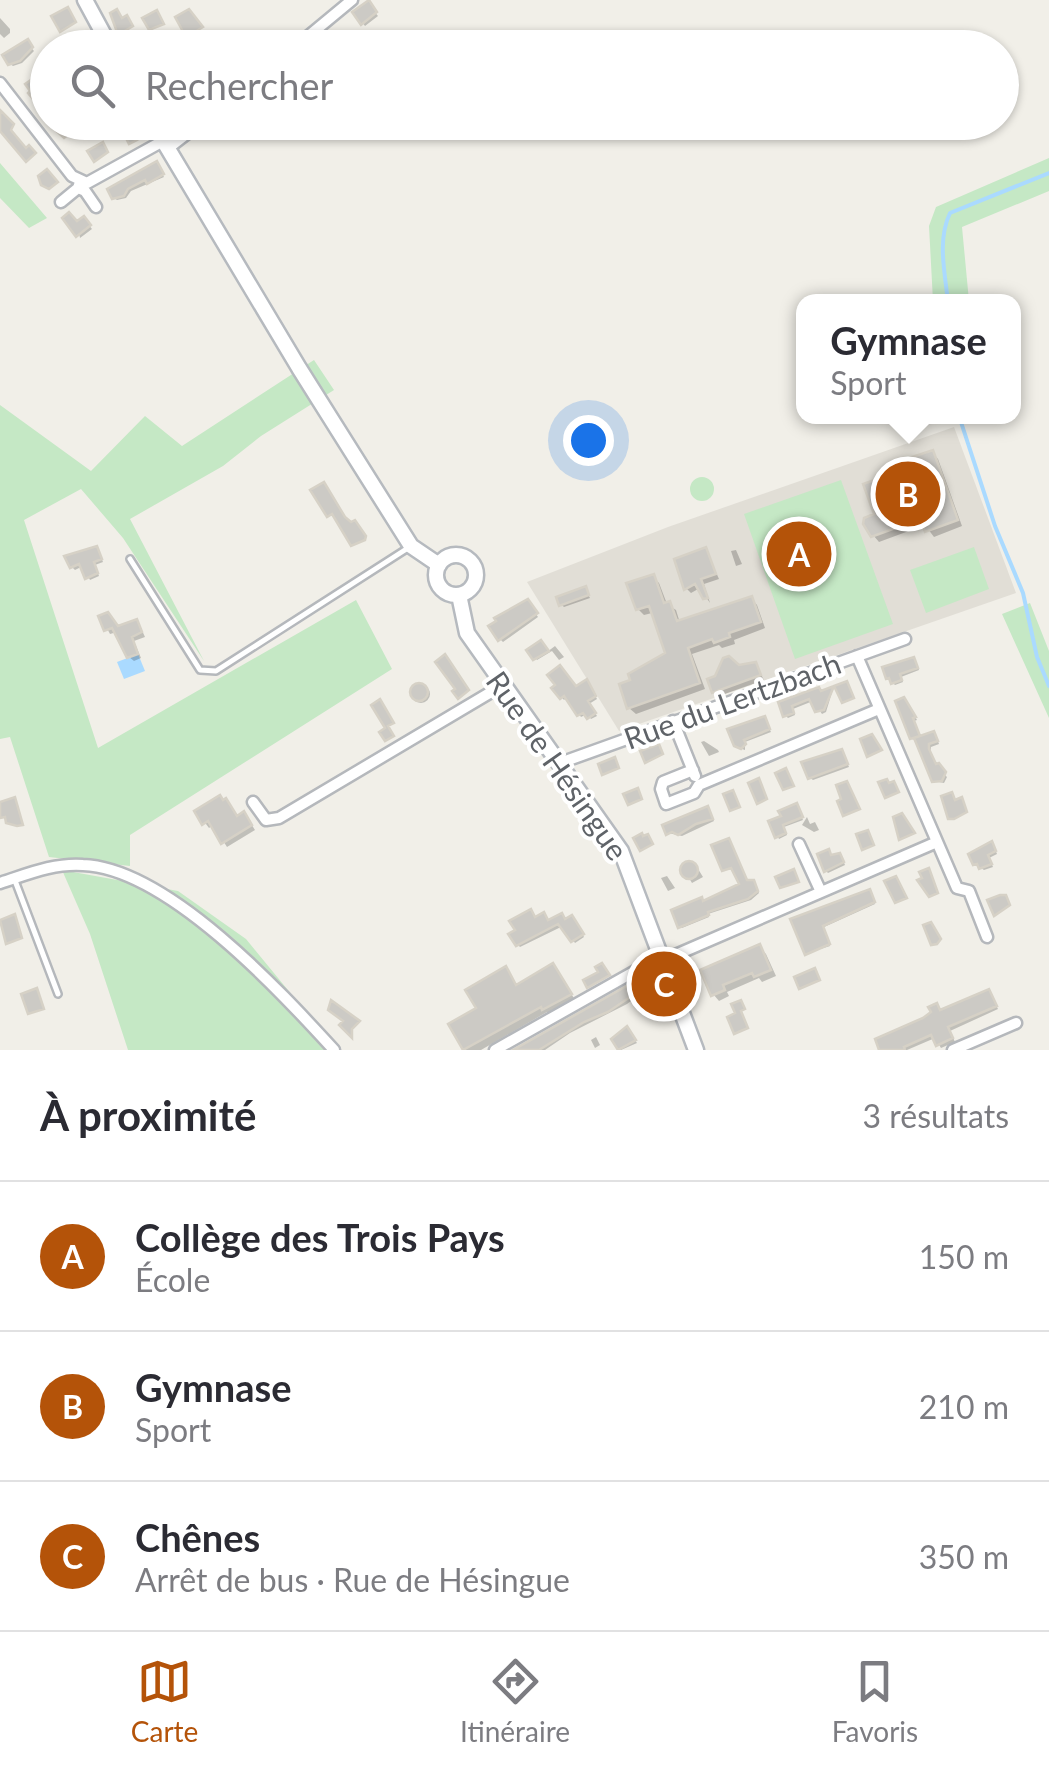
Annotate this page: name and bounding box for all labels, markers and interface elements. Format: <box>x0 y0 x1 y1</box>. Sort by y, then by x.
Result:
search box <box>30 30 1019 140</box>
icon: search <box>65 58 120 113</box>
text: Rechercher <box>145 62 333 108</box>
popup <box>796 294 1021 424</box>
text: Gymnase <box>830 317 987 363</box>
text: Sport <box>830 363 906 402</box>
your location <box>563 415 614 466</box>
pin: B <box>876 456 940 532</box>
pin: A <box>766 516 832 592</box>
street label: Rue du Lertzbach <box>619 644 845 756</box>
street label: Rue de Hésingue <box>480 664 636 866</box>
pin: C <box>632 946 696 1022</box>
text: À proximité <box>40 1090 256 1140</box>
text: 3 résultats <box>863 1096 1009 1135</box>
text: Collège des Trois Pays <box>135 1214 505 1260</box>
text: A <box>61 1237 84 1276</box>
text: 150 m <box>919 1237 1009 1276</box>
text: École <box>135 1260 210 1299</box>
text: Gymnase <box>135 1364 292 1410</box>
text: B <box>62 1387 83 1426</box>
text: 210 m <box>919 1387 1009 1426</box>
text: Sport <box>135 1410 211 1449</box>
text: Chênes <box>135 1514 260 1560</box>
text: C <box>62 1537 83 1576</box>
text: 350 m <box>919 1537 1009 1576</box>
text: Arrêt de bus · Rue de Hésingue <box>135 1560 570 1599</box>
tab: Carte <box>131 1654 198 1748</box>
tab: Itinéraire <box>460 1654 570 1748</box>
tab: Favoris <box>832 1654 918 1748</box>

